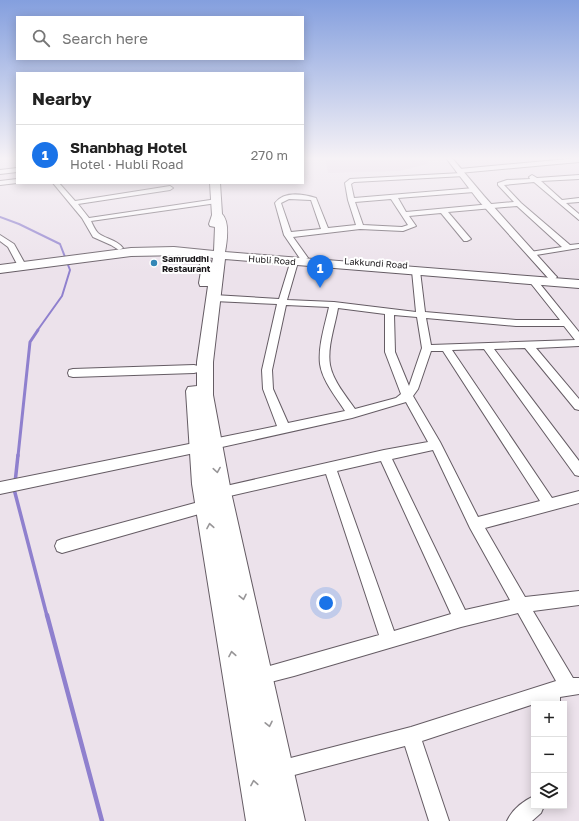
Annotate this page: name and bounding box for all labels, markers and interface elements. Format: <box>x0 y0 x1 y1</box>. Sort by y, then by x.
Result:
search box <box>16 16 304 60</box>
icon: search <box>30 27 52 49</box>
text: Search here <box>62 29 148 47</box>
text: Nearby <box>32 88 92 109</box>
text: Shanbhag Hotel <box>70 138 187 156</box>
text: 1 <box>42 147 48 163</box>
text: 270 m <box>251 147 288 163</box>
text: Hotel · Hubli Road <box>70 156 183 172</box>
place label: Samruddhi Restaurant <box>162 253 211 274</box>
street label: Hubli Road <box>248 253 296 267</box>
pin: 1 <box>307 255 333 288</box>
street label: Lakkundi Road <box>344 255 408 271</box>
marker: Samruddhi Restaurant <box>149 258 159 268</box>
one-way arrow <box>212 467 221 473</box>
one-way arrow <box>206 523 215 529</box>
your location <box>316 593 336 613</box>
one-way arrow <box>238 594 246 600</box>
one-way arrow <box>228 651 237 658</box>
map controls <box>531 701 567 809</box>
button: + <box>531 701 567 737</box>
one-way arrow <box>265 721 273 728</box>
button: − <box>531 737 567 773</box>
button: layers <box>531 773 567 809</box>
one-way arrow <box>250 780 259 786</box>

